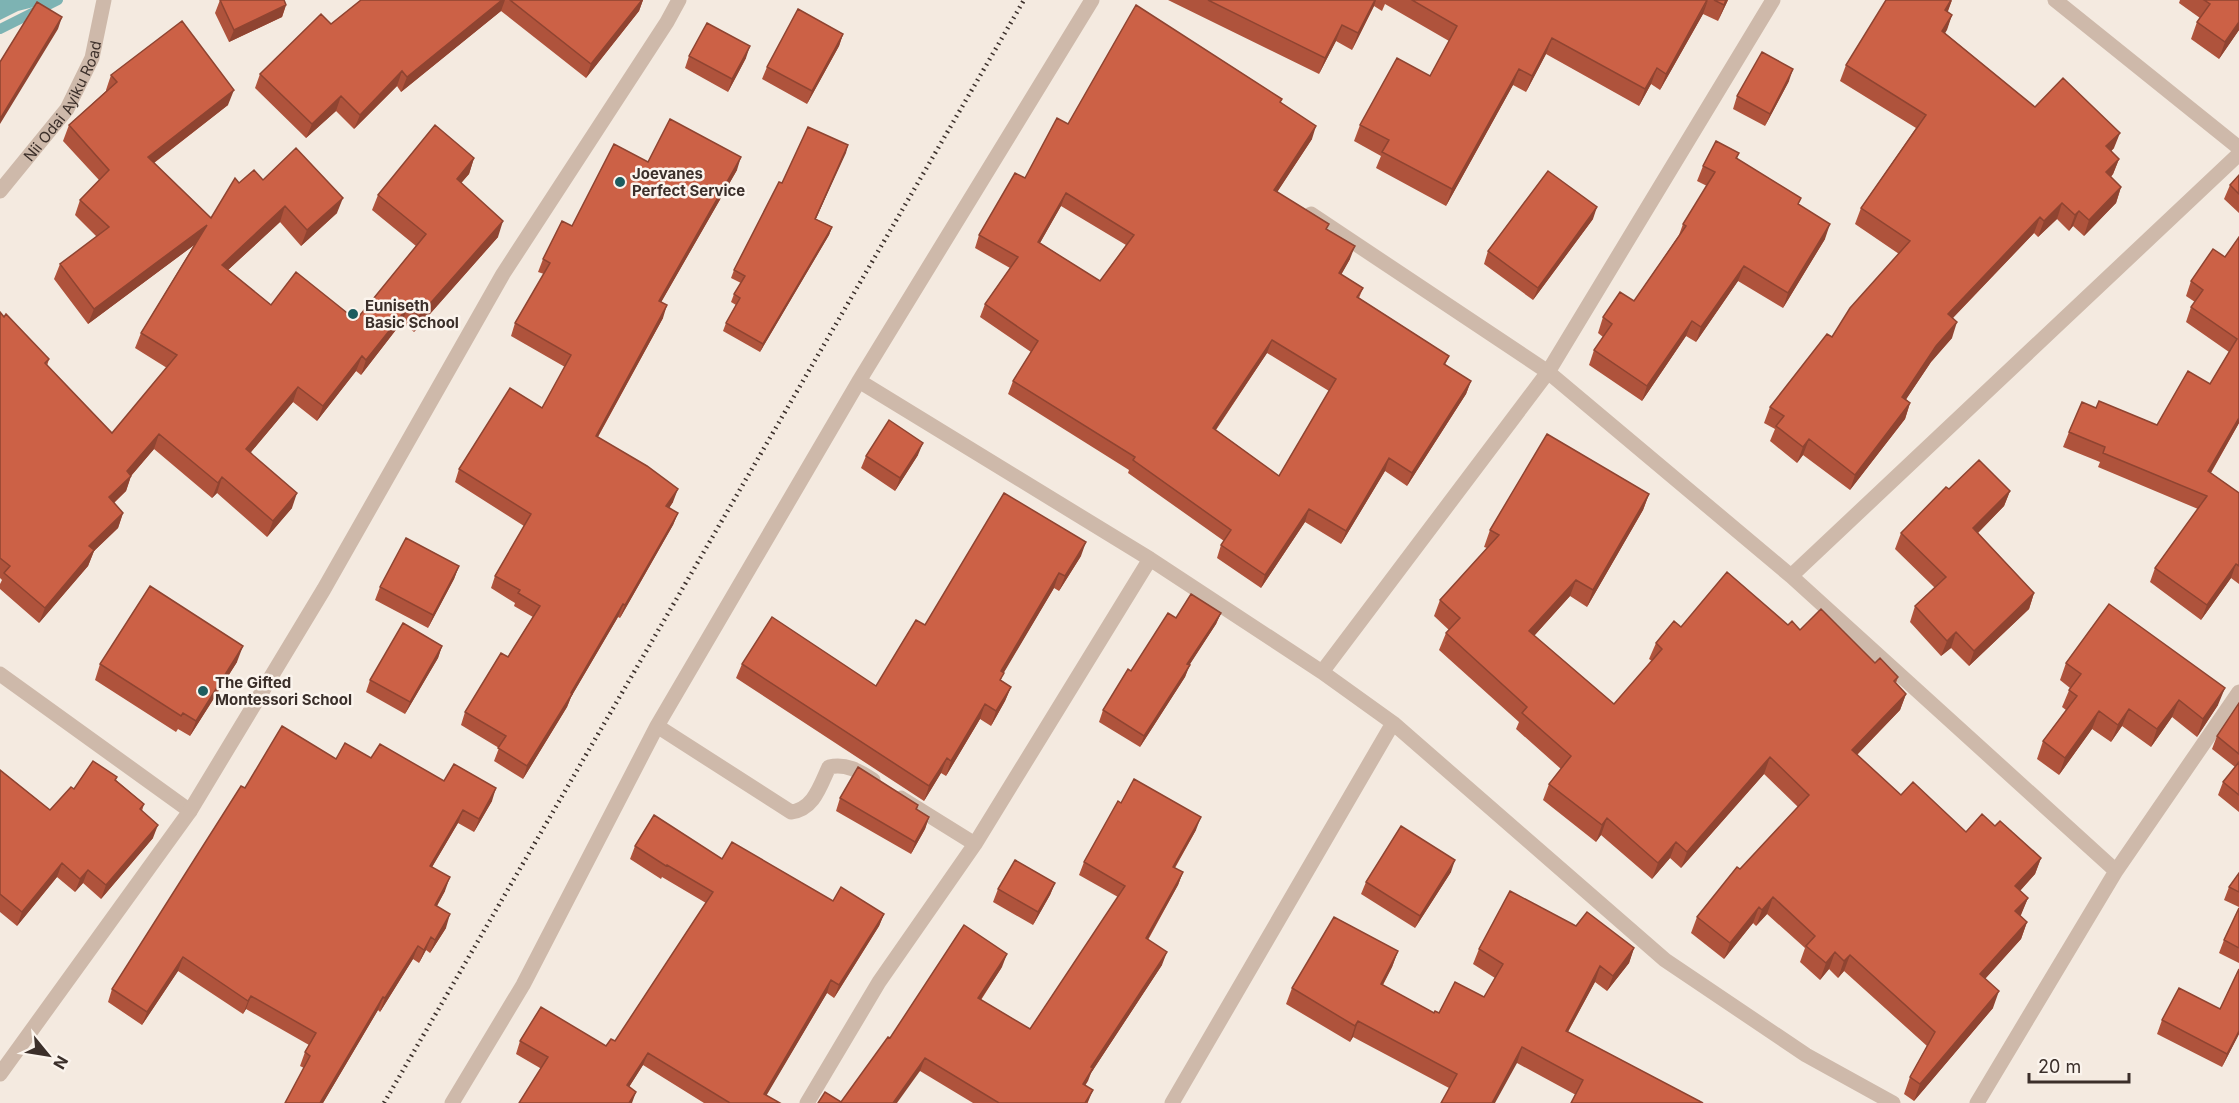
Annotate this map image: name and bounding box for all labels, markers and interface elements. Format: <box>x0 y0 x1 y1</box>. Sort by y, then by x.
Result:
street label: Nii Odai Ayiku Road <box>19 39 105 165</box>
place label: Joevanes Perfect Service <box>632 164 745 200</box>
marker: Joevanes Perfect Service <box>613 175 627 189</box>
place label: Euniseth Basic School <box>365 296 459 332</box>
marker: Euniseth Basic School <box>346 307 360 321</box>
place label: The Gifted Montessori School <box>215 673 352 709</box>
marker: The Gifted Montessori School <box>196 684 210 698</box>
north arrow <box>18 1025 78 1085</box>
scale bar <box>2029 1046 2130 1084</box>
text: N <box>49 1052 73 1073</box>
text: 20 m <box>2038 1056 2081 1077</box>

